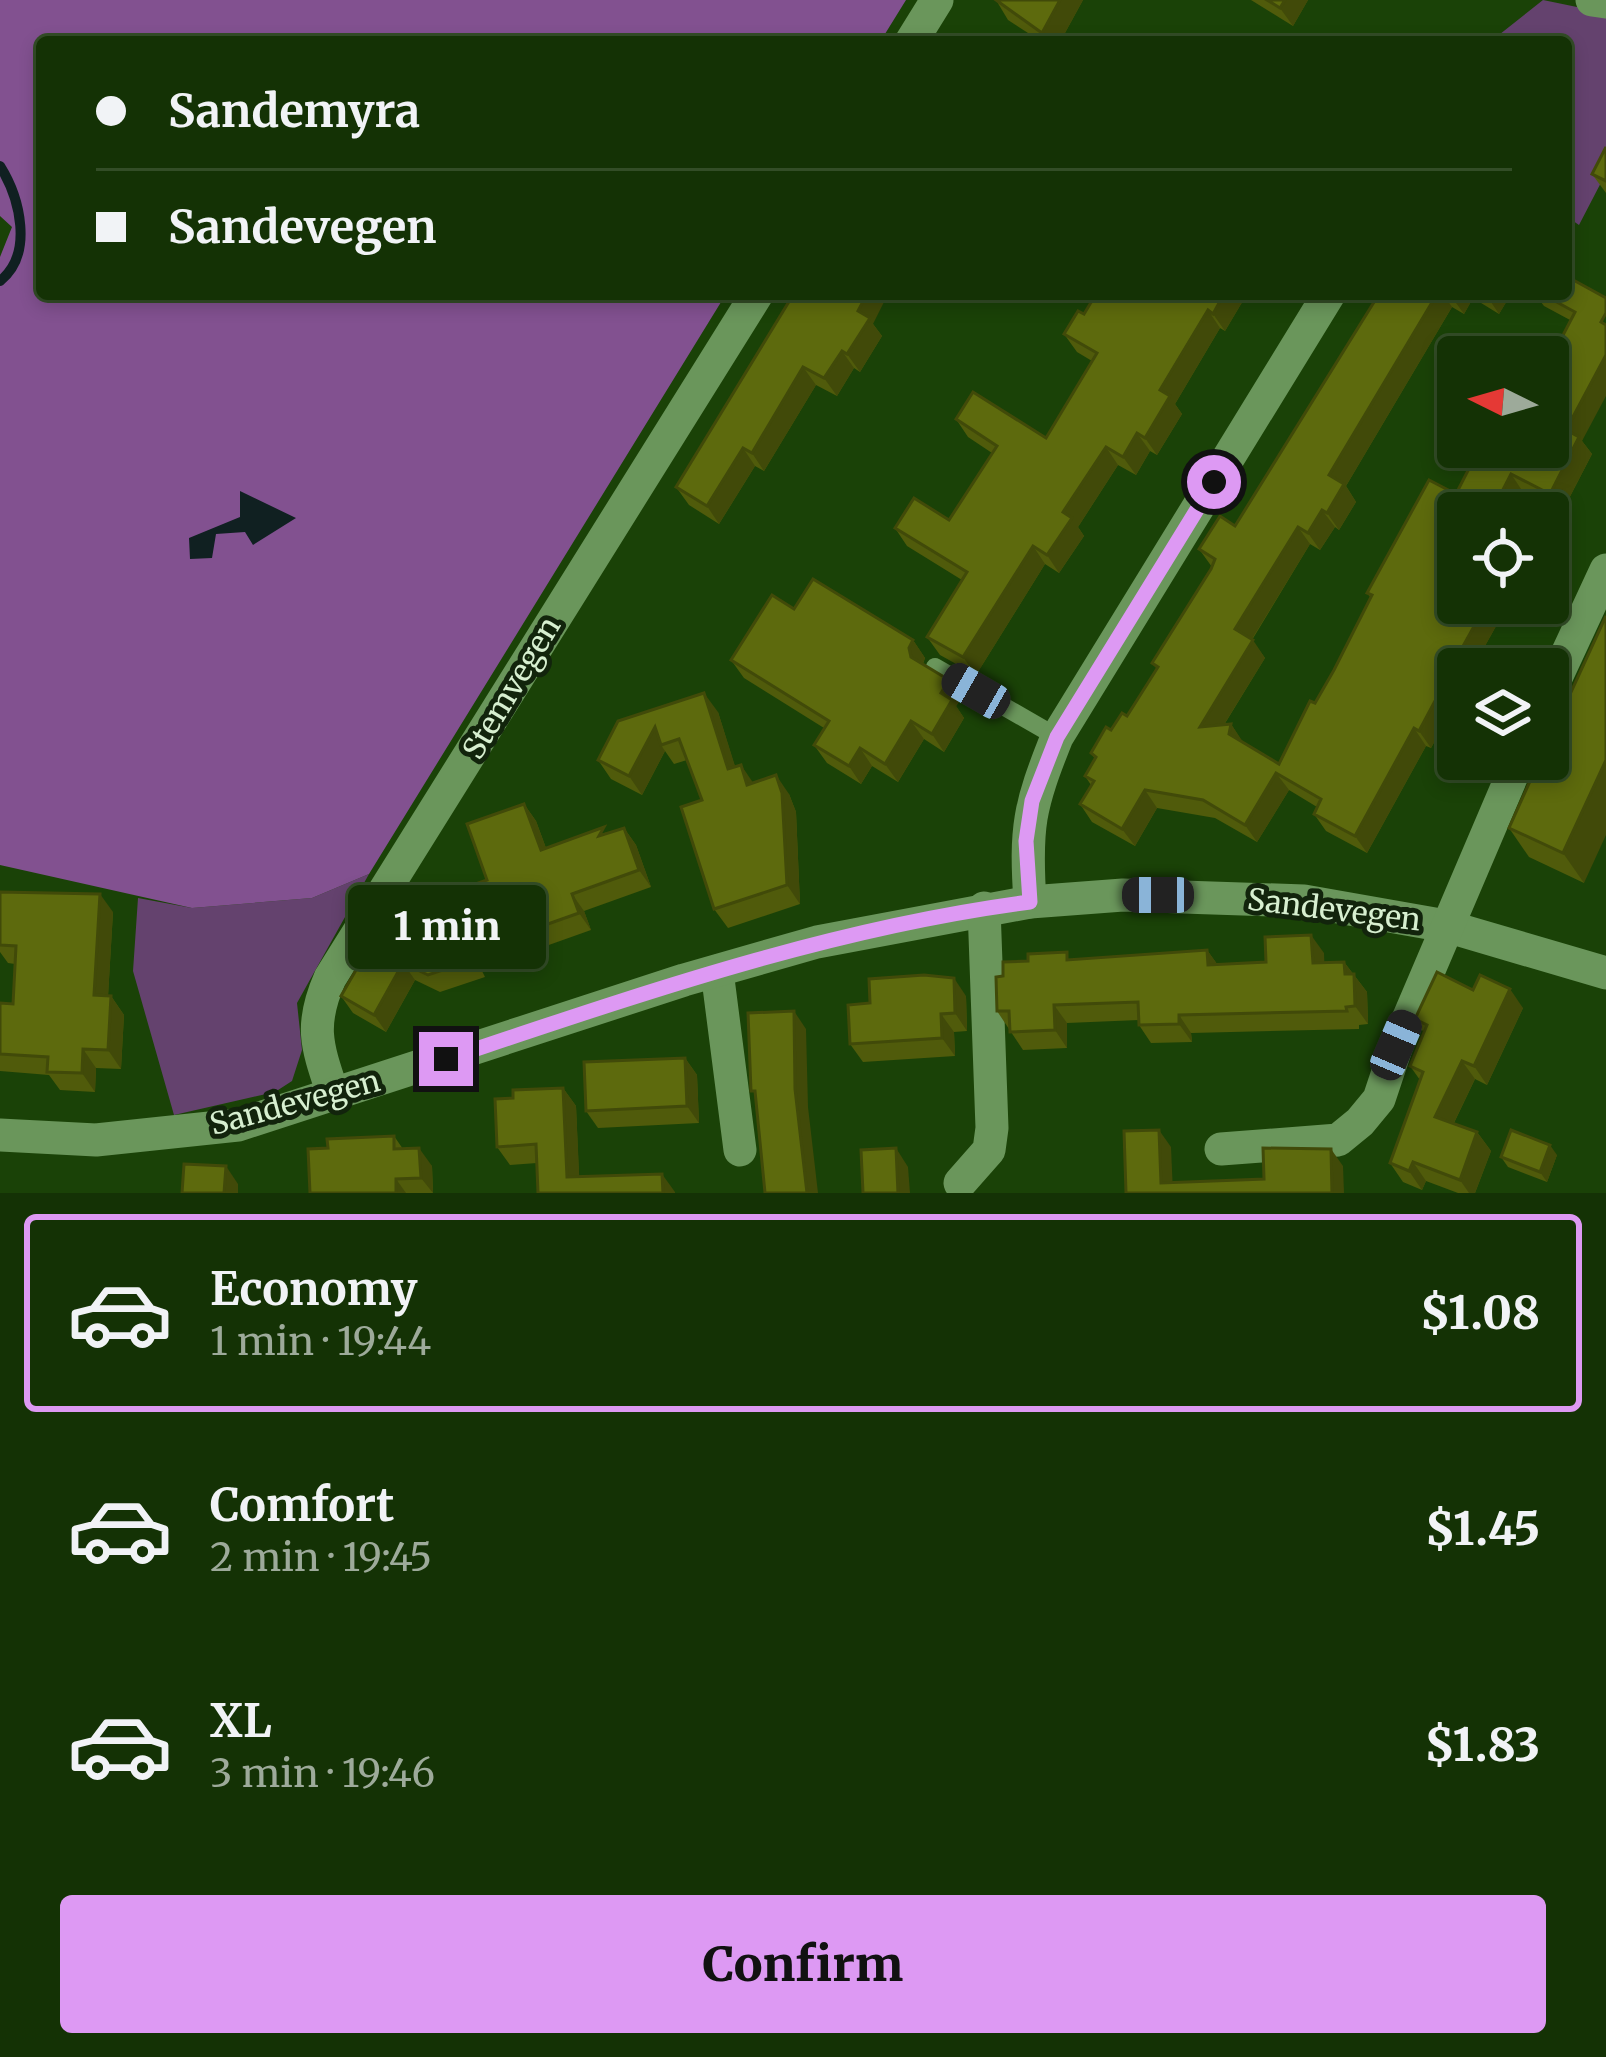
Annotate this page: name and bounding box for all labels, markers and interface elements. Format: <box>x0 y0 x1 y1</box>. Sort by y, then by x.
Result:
text: Sandemyra <box>168 83 420 139</box>
text: Sandevegen <box>168 199 437 255</box>
north arrow <box>1437 336 1569 468</box>
map controls <box>1437 336 1569 780</box>
route start <box>1187 455 1241 509</box>
button: locate <box>1437 492 1569 624</box>
street label: Stemvegen <box>454 609 569 766</box>
button: layers <box>1437 648 1569 780</box>
car <box>936 657 1016 725</box>
car <box>1122 877 1194 913</box>
street label: Sandevegen <box>1245 880 1423 939</box>
callout: 1 min <box>347 885 545 969</box>
text: 1 min <box>394 902 500 951</box>
car <box>1365 1005 1427 1085</box>
route end <box>419 1032 473 1086</box>
street label: Sandevegen <box>206 1061 384 1143</box>
icon: car <box>66 1259 174 1367</box>
text: Economy <box>210 1261 418 1317</box>
text: $1.08 <box>1420 1285 1540 1341</box>
text: 1 min · 19:44 <box>210 1317 431 1366</box>
icon: car <box>66 1475 174 1583</box>
text: Comfort <box>210 1477 394 1533</box>
text: $1.45 <box>1425 1501 1540 1557</box>
text: 2 min · 19:45 <box>210 1533 432 1582</box>
icon: car <box>66 1691 174 1799</box>
text: XL <box>210 1693 272 1749</box>
text: $1.83 <box>1424 1717 1540 1773</box>
text: 3 min · 19:46 <box>210 1749 435 1798</box>
button: Confirm <box>60 1895 1546 2033</box>

